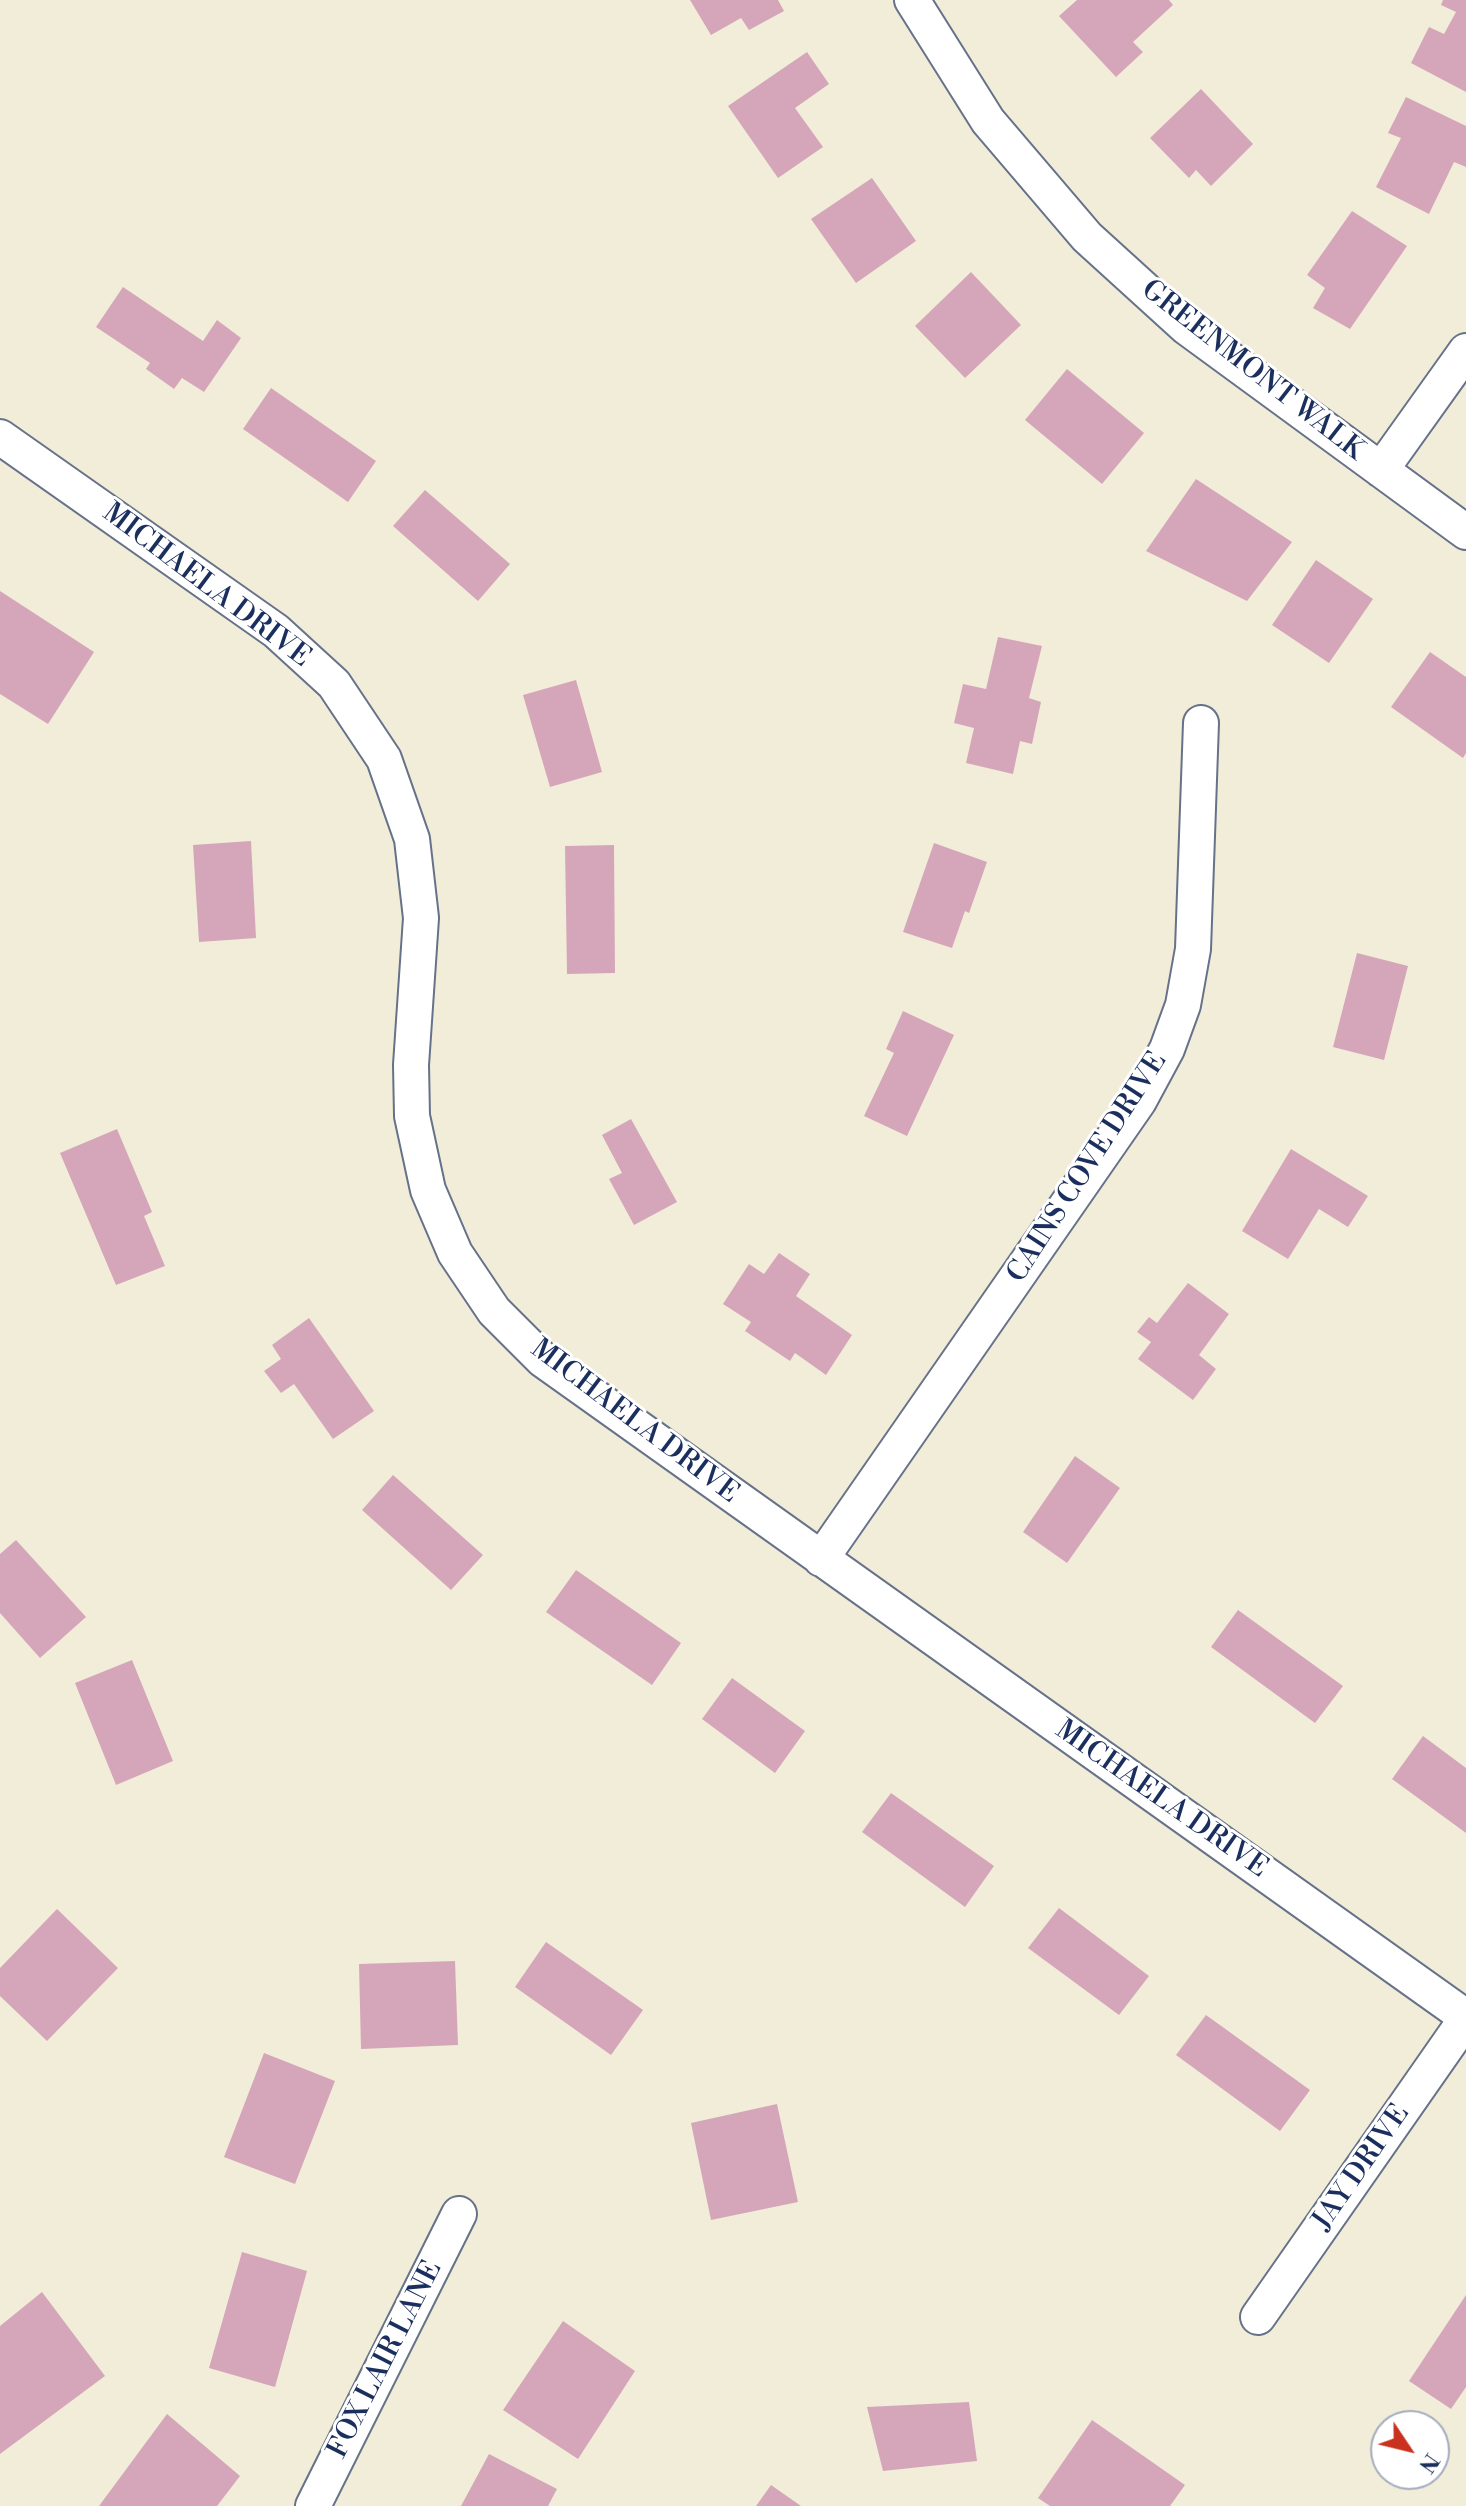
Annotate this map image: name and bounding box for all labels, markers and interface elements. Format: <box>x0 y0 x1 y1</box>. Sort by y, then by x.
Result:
street label: GREENMONT WALK <box>1134 274 1370 468</box>
street label: MICHAELA DRIVE <box>95 497 317 675</box>
street label: CAINS COVE DRIVE <box>1001 1047 1175 1289</box>
street label: MICHAELA DRIVE <box>523 1333 745 1511</box>
street label: MICHAELA DRIVE <box>1048 1714 1274 1886</box>
street label: JAY DRIVE <box>1306 2099 1418 2237</box>
street label: FOX LAIR LANE <box>322 2256 450 2464</box>
north arrow <box>1370 2410 1450 2490</box>
text: N <box>1412 2448 1444 2478</box>

